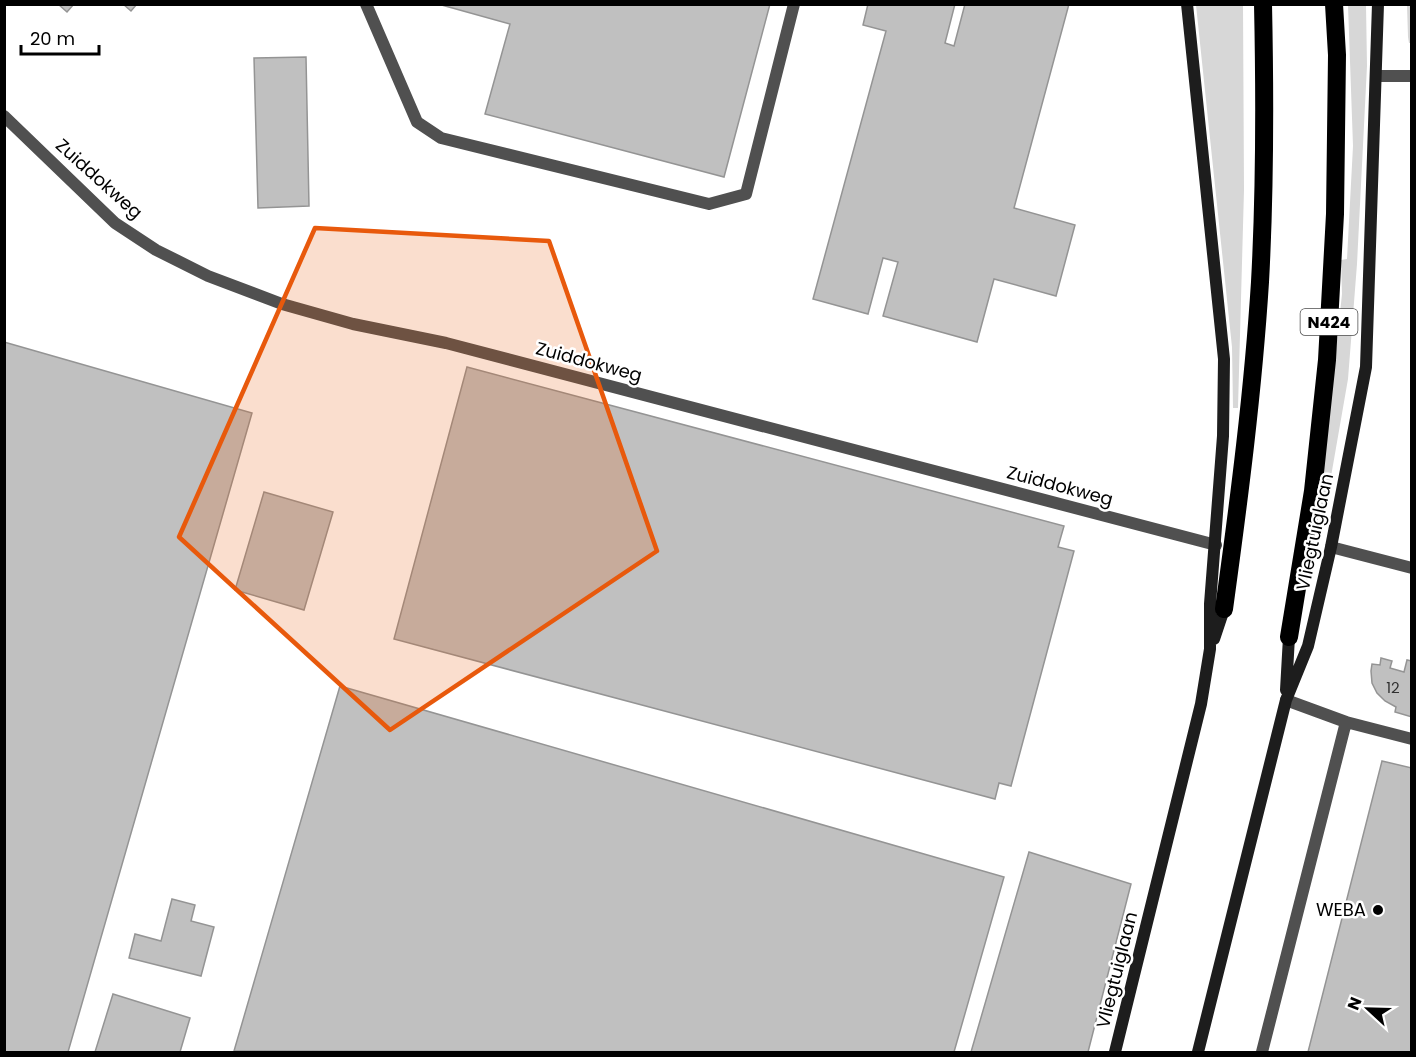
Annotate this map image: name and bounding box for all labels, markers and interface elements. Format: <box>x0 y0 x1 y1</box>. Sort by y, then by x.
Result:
scale bar <box>21 18 99 56</box>
text: 20 m <box>30 26 75 51</box>
street label: Zuiddokweg <box>51 133 148 224</box>
road number: N424 <box>1300 309 1358 335</box>
street label: Zuiddokweg <box>533 335 645 388</box>
street label: Zuiddokweg <box>1004 459 1116 512</box>
street label: Vliegtuiglaan <box>1290 471 1339 593</box>
house number: 12 <box>1386 677 1400 698</box>
place label: WEBA <box>1316 897 1366 922</box>
marker: WEBA <box>1371 903 1385 917</box>
street label: Vliegtuiglaan <box>1090 909 1143 1031</box>
north arrow <box>1338 979 1398 1039</box>
text: N <box>1342 994 1367 1013</box>

